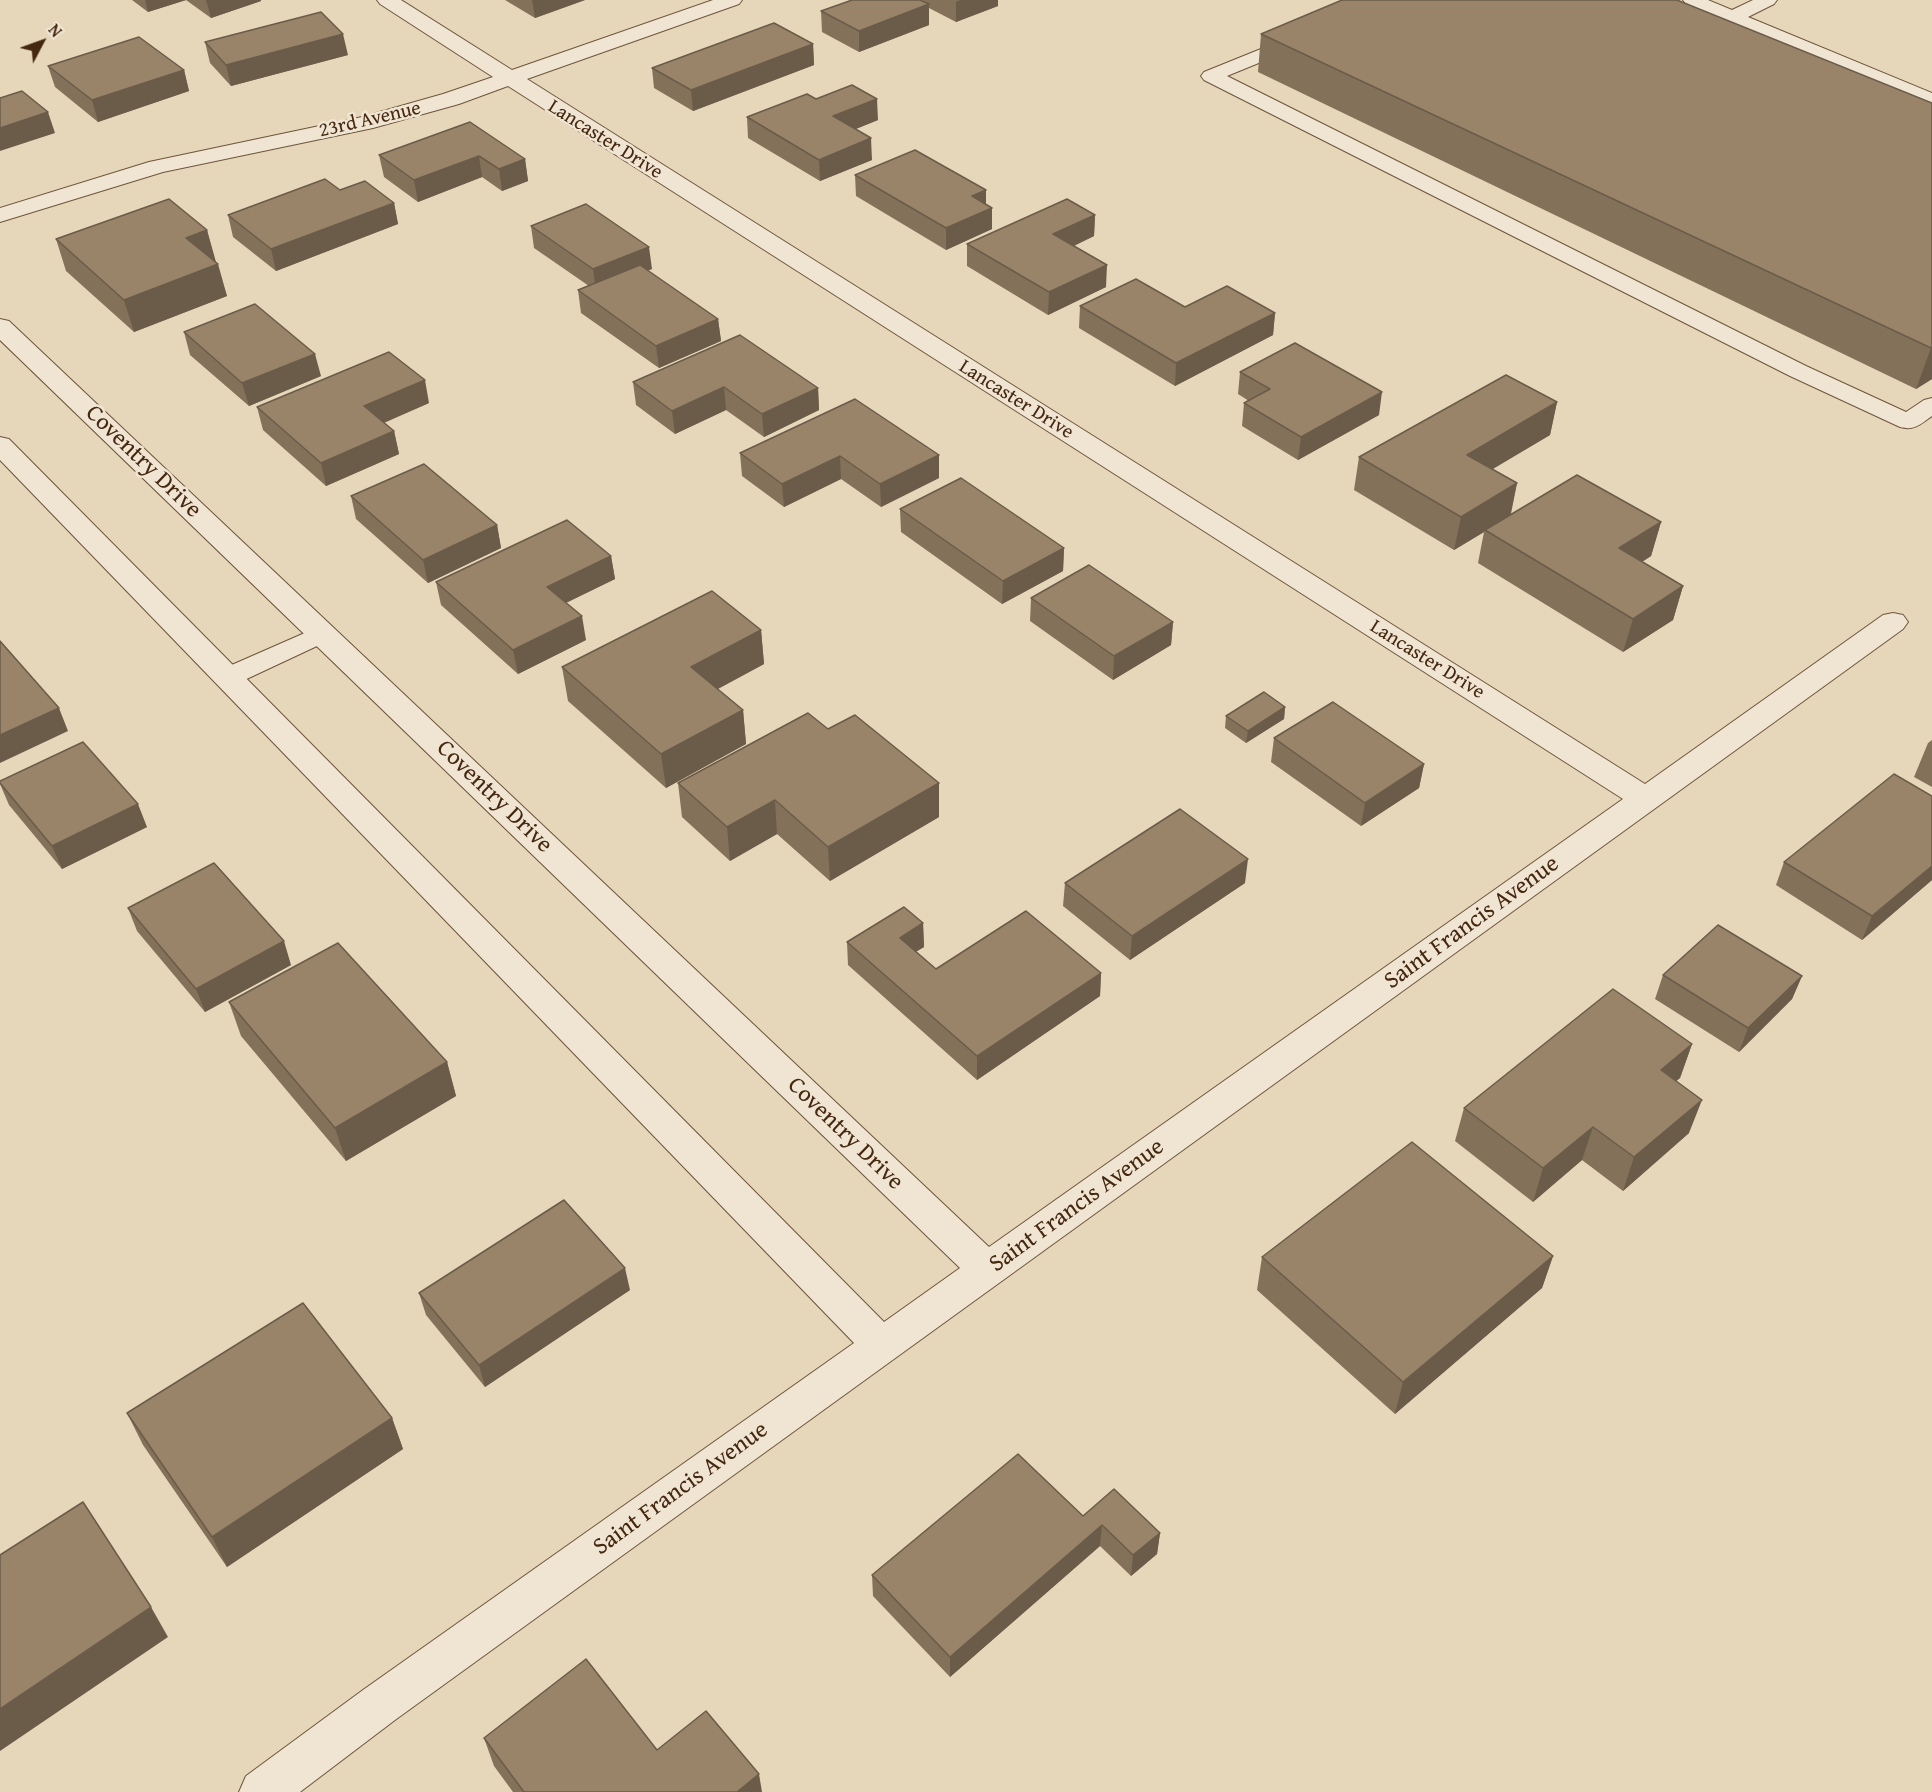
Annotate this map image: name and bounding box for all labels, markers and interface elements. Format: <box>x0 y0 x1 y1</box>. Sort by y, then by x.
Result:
north arrow <box>12 12 72 72</box>
text: N <box>43 18 68 42</box>
street label: Lancaster Drive <box>543 95 667 185</box>
street label: 23rd Avenue <box>317 97 423 143</box>
street label: Lancaster Drive <box>954 355 1078 445</box>
street label: Coventry Drive <box>79 399 207 525</box>
street label: Lancaster Drive <box>1365 615 1489 705</box>
street label: Coventry Drive <box>430 734 558 860</box>
street label: Saint Francis Avenue <box>1379 850 1565 996</box>
street label: Coventry Drive <box>781 1071 909 1197</box>
street label: Saint Francis Avenue <box>984 1133 1170 1279</box>
street label: Saint Francis Avenue <box>588 1416 774 1562</box>

